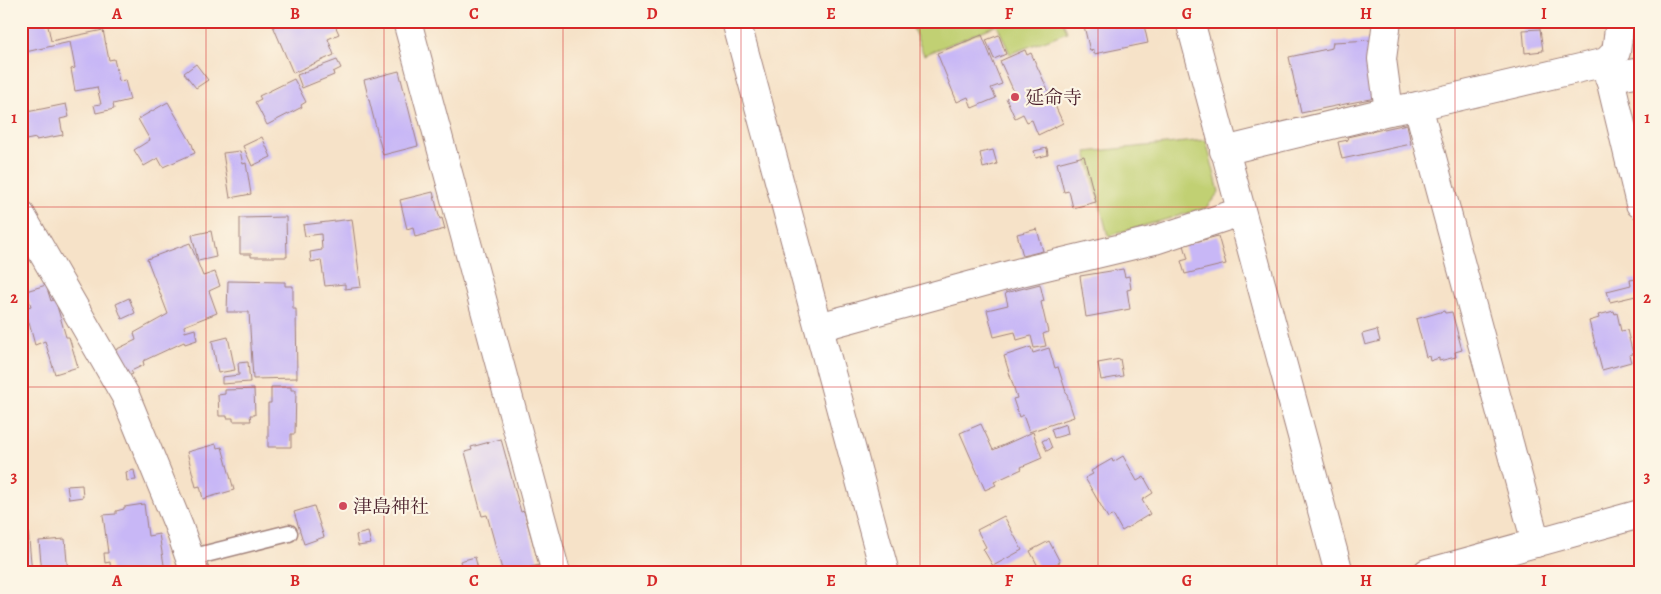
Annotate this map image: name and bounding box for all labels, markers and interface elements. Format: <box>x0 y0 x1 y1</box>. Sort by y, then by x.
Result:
text: A <box>111 3 123 25</box>
text: B <box>290 3 300 25</box>
text: C <box>469 3 479 25</box>
text: D <box>646 3 658 25</box>
text: E <box>826 3 836 25</box>
text: F <box>1005 3 1014 25</box>
text: G <box>1182 3 1192 25</box>
text: H <box>1360 3 1372 25</box>
text: I <box>1541 3 1547 25</box>
place label: 延命寺 <box>1025 85 1082 111</box>
marker: 延命寺 <box>1009 91 1021 103</box>
text: 1 <box>11 107 17 129</box>
text: 1 <box>1644 107 1650 129</box>
text: 2 <box>10 287 18 309</box>
text: 2 <box>1643 287 1651 309</box>
text: 3 <box>11 466 18 488</box>
text: 3 <box>1644 466 1651 488</box>
place label: 津島神社 <box>353 494 429 520</box>
marker: 津島神社 <box>337 500 349 512</box>
text: A <box>111 570 123 592</box>
text: B <box>290 570 300 592</box>
text: C <box>469 570 479 592</box>
text: D <box>646 570 658 592</box>
text: E <box>826 570 836 592</box>
text: F <box>1005 570 1014 592</box>
text: G <box>1182 570 1192 592</box>
text: H <box>1360 570 1372 592</box>
text: I <box>1541 570 1547 592</box>

